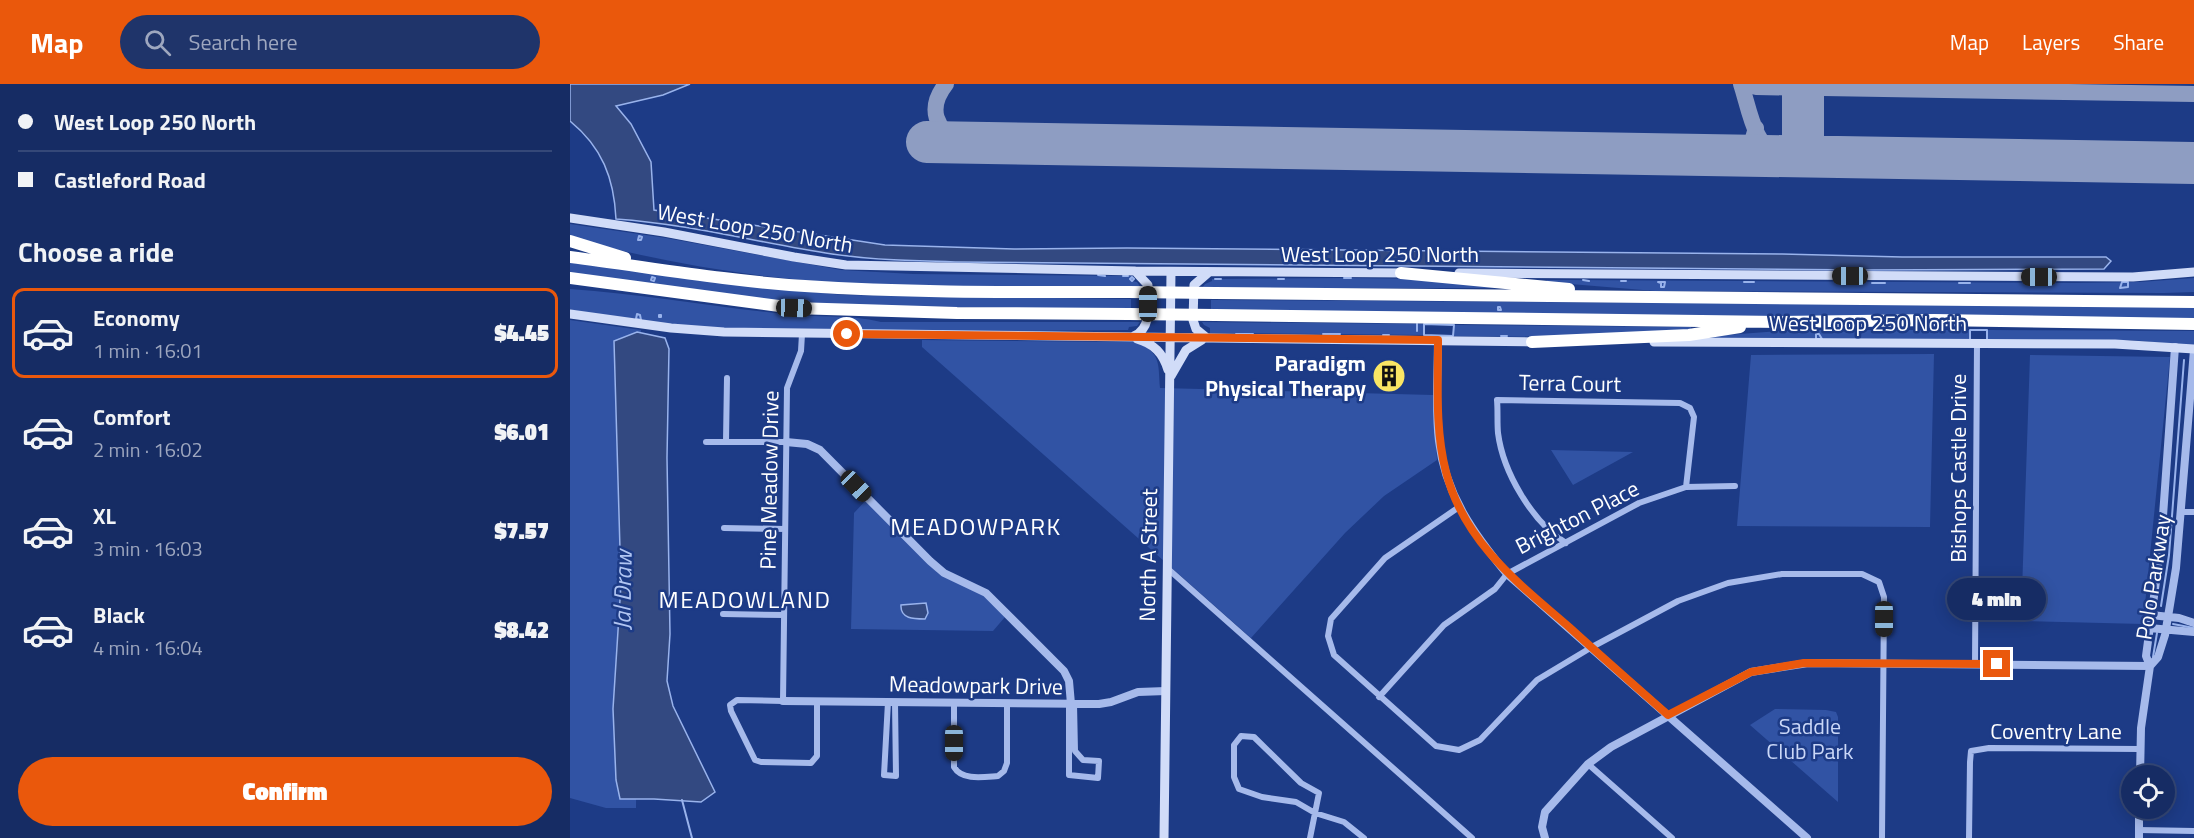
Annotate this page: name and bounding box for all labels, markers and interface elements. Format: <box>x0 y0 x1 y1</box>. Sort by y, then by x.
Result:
search box <box>120 15 540 69</box>
text: Map <box>30 21 84 64</box>
text: Search here <box>189 25 298 59</box>
icon: search <box>141 26 174 59</box>
text: Map <box>1950 26 1989 58</box>
text: Layers <box>2022 26 2080 58</box>
text: Share <box>2113 26 2164 58</box>
text: West Loop 250 North <box>54 105 256 139</box>
text: Castleford Road <box>54 163 206 197</box>
street label: West Loop 250 North <box>654 194 856 262</box>
text: Choose a ride <box>18 231 174 272</box>
street label: West Loop 250 North <box>1281 237 1479 271</box>
car <box>1832 267 1868 285</box>
car <box>2021 268 2057 286</box>
car <box>1139 286 1157 322</box>
car <box>776 298 812 318</box>
text: Economy <box>93 301 180 335</box>
icon: car <box>21 306 75 360</box>
street label: West Loop 250 North <box>1769 306 1967 340</box>
text: $4.45 <box>494 316 549 350</box>
route start <box>833 320 860 347</box>
text: 1 min · 16:01 <box>93 335 203 366</box>
place label: Paradigm Physical Therapy <box>1205 346 1366 405</box>
building icon: Paradigm Physical Therapy <box>1371 358 1407 394</box>
street label: Terra Court <box>1519 365 1622 401</box>
street label: Bishops Castle Drive <box>1941 374 1975 562</box>
street label: Pine Meadow Drive <box>750 390 788 570</box>
text: Comfort <box>93 400 171 434</box>
icon: car <box>21 405 75 459</box>
text: $6.01 <box>494 415 549 449</box>
text: 2 min · 16:02 <box>93 434 203 465</box>
car <box>837 467 875 505</box>
street label: Brighton Place <box>1509 471 1645 563</box>
street label: North A Street <box>1130 488 1166 622</box>
text: XL <box>93 499 116 533</box>
icon: car <box>21 504 75 558</box>
district label: MEADOWPARK <box>890 508 1062 544</box>
street label: Polo Parkway <box>2126 512 2180 642</box>
text: $7.57 <box>494 514 549 548</box>
text: 3 min · 16:03 <box>93 533 203 564</box>
water label: Jal Draw <box>603 547 641 630</box>
callout: 4 min <box>1948 577 2046 619</box>
district label: MEADOWLAND <box>659 581 831 617</box>
text: 4 min <box>1972 583 2021 614</box>
text: Black <box>93 598 145 632</box>
car <box>1875 601 1893 637</box>
icon: car <box>21 603 75 657</box>
text: $8.42 <box>494 613 549 647</box>
text: 4 min · 16:04 <box>93 632 203 663</box>
route end <box>1983 650 2010 677</box>
street label: Meadowpark Drive <box>889 666 1063 704</box>
park label: Saddle Club Park <box>1766 709 1854 768</box>
street label: Coventry Lane <box>1990 714 2122 748</box>
car <box>945 725 963 761</box>
button: Confirm <box>18 757 552 826</box>
map controls <box>2121 765 2175 819</box>
button: locate <box>2121 765 2175 819</box>

